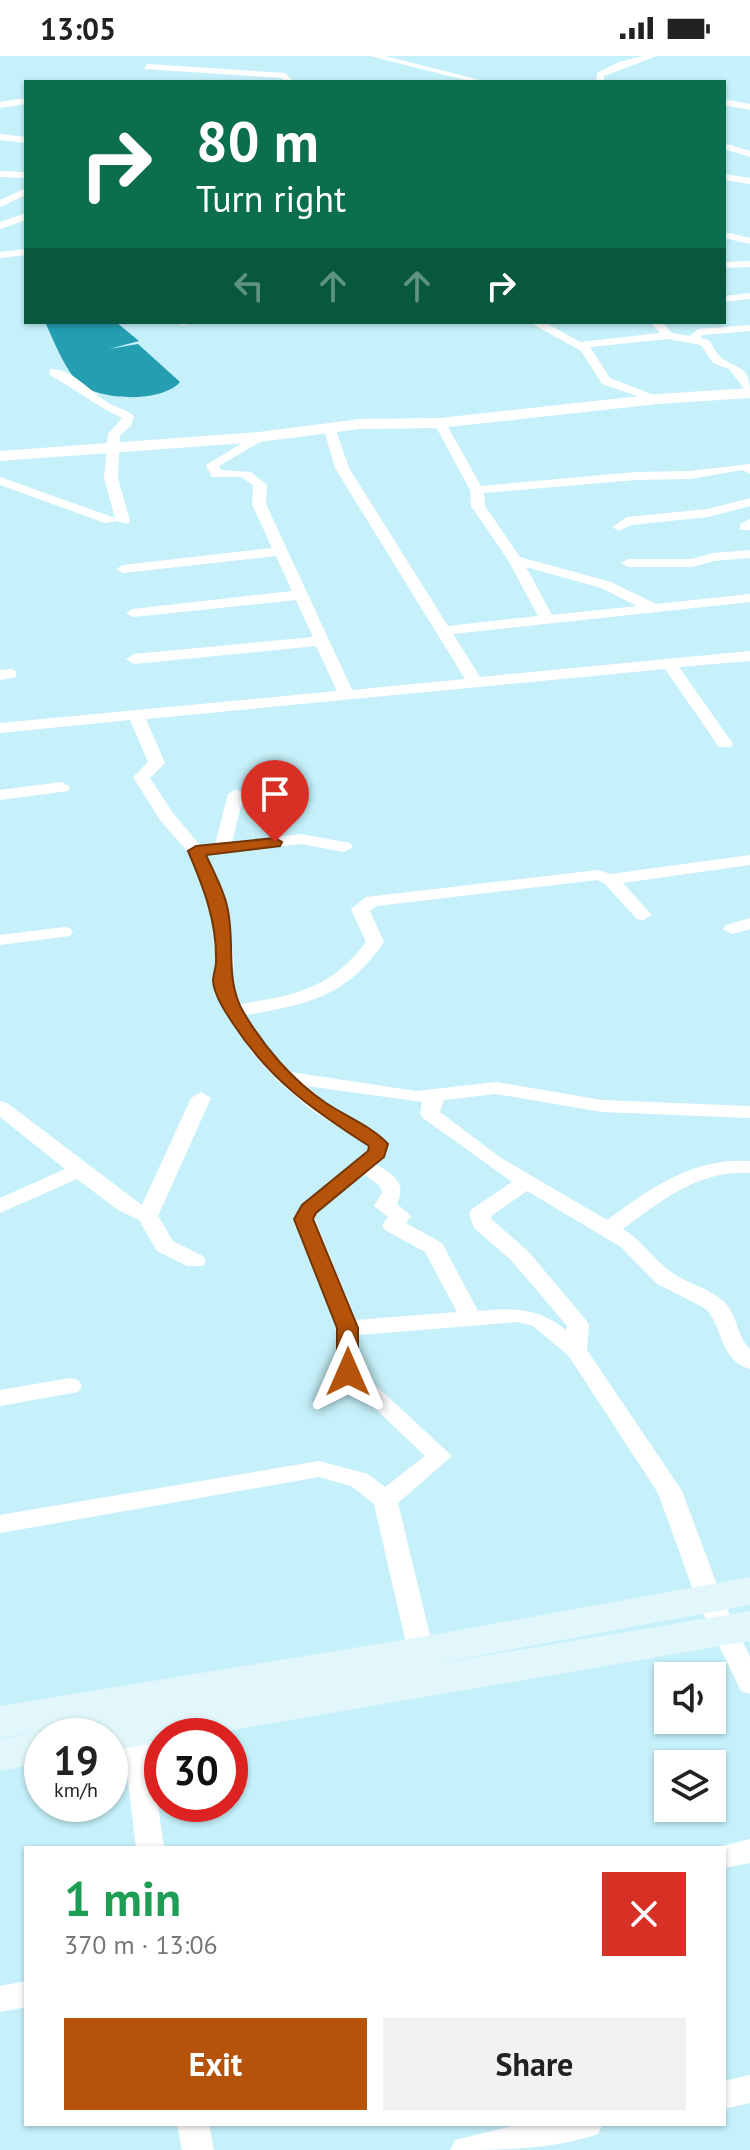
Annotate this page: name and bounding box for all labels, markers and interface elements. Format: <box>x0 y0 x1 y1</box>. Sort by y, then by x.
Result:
text: 13:05 <box>40 9 116 48</box>
text: 80 m <box>196 105 319 177</box>
icon: right <box>64 112 168 216</box>
text: Turn right <box>196 175 346 222</box>
icon: left <box>227 264 271 308</box>
icon: ahead <box>311 264 355 308</box>
icon: ahead <box>395 264 439 308</box>
icon: right <box>479 264 523 308</box>
pin <box>241 760 309 842</box>
icon: arrive <box>253 772 297 816</box>
position arrow <box>306 1330 390 1414</box>
map controls <box>654 1662 726 1822</box>
button: sound <box>654 1662 726 1734</box>
speed limit sign: 30 <box>144 1718 248 1822</box>
text: 19 <box>53 1734 99 1786</box>
button: layers <box>654 1750 726 1822</box>
text: km/h <box>54 1777 98 1803</box>
text: 1 min <box>64 1867 181 1929</box>
button: close <box>602 1872 686 1956</box>
text: 370 m · 13:06 <box>64 1928 218 1961</box>
button: Exit <box>64 2018 367 2110</box>
button: Share <box>383 2018 686 2110</box>

